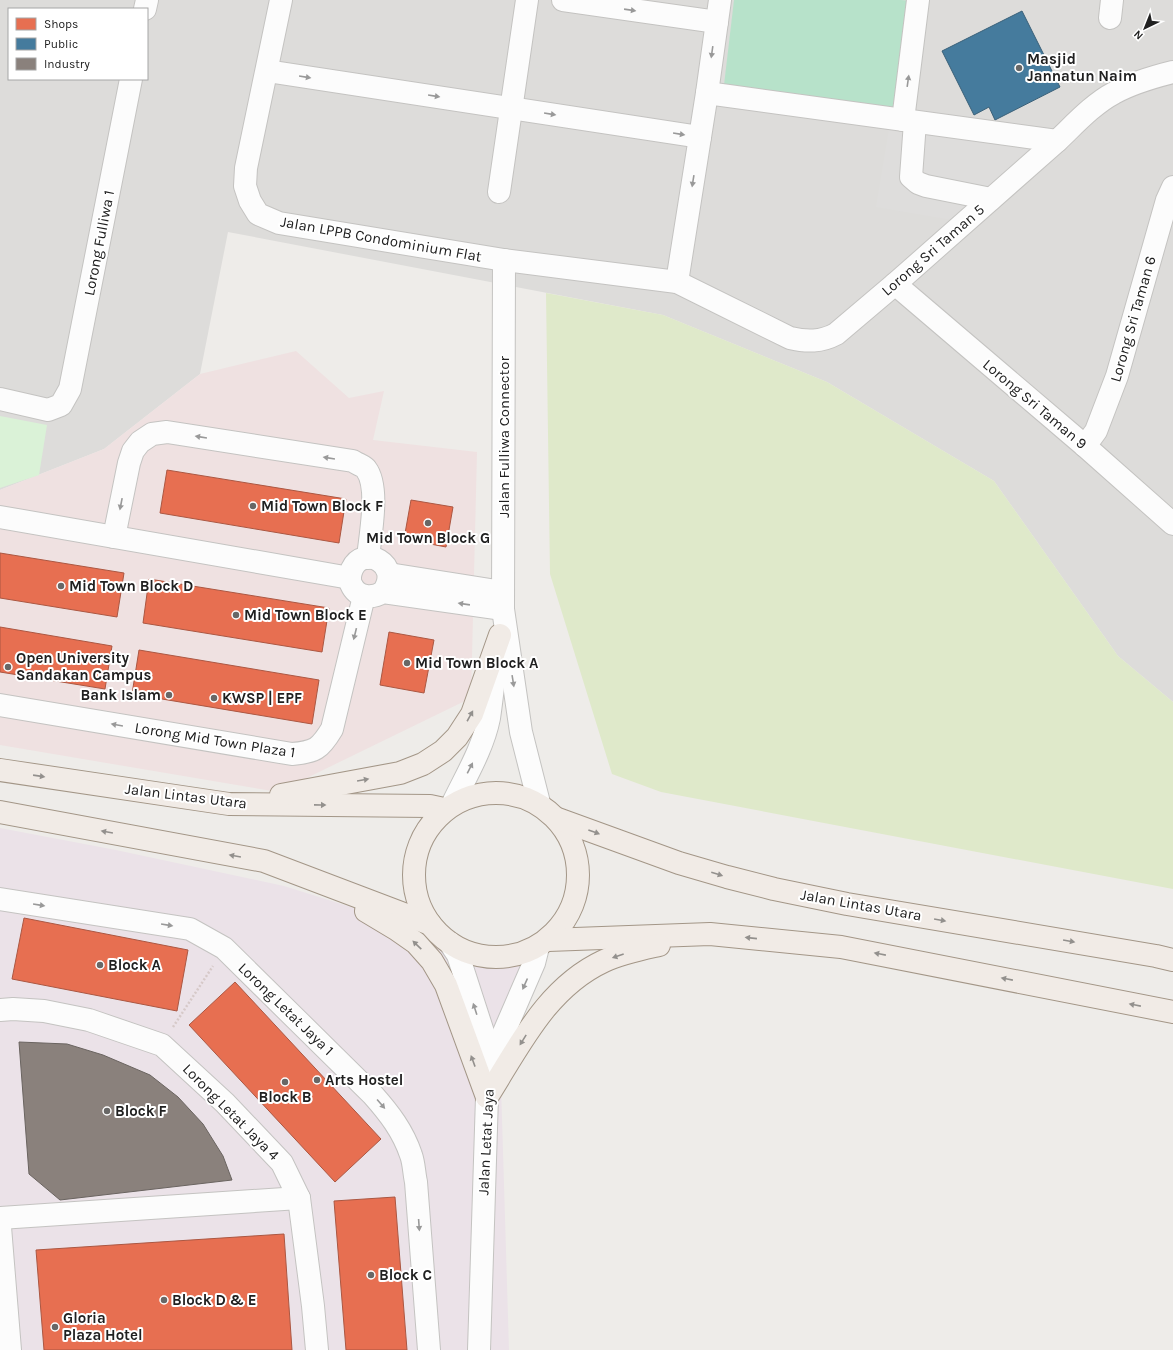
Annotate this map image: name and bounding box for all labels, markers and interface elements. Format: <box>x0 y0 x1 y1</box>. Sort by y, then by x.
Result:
one-way arrow <box>623 7 636 13</box>
legend <box>8 8 148 80</box>
north arrow <box>1125 8 1165 48</box>
text: Shops <box>44 17 78 31</box>
text: N <box>1131 28 1146 42</box>
text: Public <box>44 37 78 51</box>
one-way arrow <box>709 46 715 59</box>
place label: Masjid Jannatun Naim <box>1027 50 1137 85</box>
text: Industry <box>44 57 90 71</box>
marker: Masjid Jannatun Naim <box>1014 63 1024 73</box>
one-way arrow <box>299 74 311 80</box>
one-way arrow <box>905 75 911 87</box>
one-way arrow <box>428 93 440 99</box>
one-way arrow <box>544 111 556 117</box>
one-way arrow <box>672 131 685 137</box>
one-way arrow <box>690 175 696 187</box>
street label: Lorong Fulliwa 1 <box>80 189 118 297</box>
street label: Lorong Sri Taman 5 <box>878 200 988 300</box>
street label: Jalan LPPB Condominium Flat <box>279 212 483 266</box>
street label: Lorong Sri Taman 6 <box>1106 254 1160 384</box>
street label: Lorong Sri Taman 9 <box>979 355 1091 453</box>
street label: Jalan Fulliwa Connector <box>495 356 513 518</box>
one-way arrow <box>195 434 207 440</box>
one-way arrow <box>323 454 335 460</box>
place label: Mid Town Block F <box>261 497 383 515</box>
one-way arrow <box>118 498 124 511</box>
marker: Mid Town Block F <box>248 501 258 511</box>
marker: Mid Town Block G <box>423 518 433 528</box>
place label: Mid Town Block G <box>366 529 490 547</box>
place label: Mid Town Block D <box>69 577 193 595</box>
marker: Mid Town Block D <box>56 581 66 591</box>
one-way arrow <box>458 601 470 607</box>
place label: Mid Town Block E <box>244 606 367 624</box>
marker: Mid Town Block E <box>231 610 241 620</box>
one-way arrow <box>352 628 358 640</box>
place label: Open University Sandakan Campus <box>16 649 152 684</box>
place label: Mid Town Block A <box>415 654 539 672</box>
marker: Mid Town Block A <box>402 658 412 668</box>
marker: Open University Sandakan Campus <box>3 662 13 672</box>
one-way arrow <box>510 675 516 687</box>
place label: Bank Islam <box>80 686 161 704</box>
place label: KWSP | EPF <box>222 689 302 707</box>
marker: Bank Islam <box>164 690 174 700</box>
marker: KWSP | EPF <box>209 693 219 703</box>
one-way arrow <box>466 711 473 722</box>
street label: Lorong Mid Town Plaza 1 <box>133 718 297 762</box>
one-way arrow <box>111 722 123 728</box>
one-way arrow <box>467 763 473 774</box>
one-way arrow <box>32 773 45 779</box>
one-way arrow <box>357 777 370 783</box>
street label: Jalan Lintas Utara <box>124 780 248 812</box>
one-way arrow <box>314 802 327 808</box>
one-way arrow <box>101 829 113 835</box>
one-way arrow <box>589 829 601 835</box>
one-way arrow <box>229 852 241 858</box>
one-way arrow <box>711 871 723 877</box>
street label: Jalan Lintas Utara <box>799 885 923 925</box>
one-way arrow <box>32 902 45 908</box>
one-way arrow <box>934 917 946 923</box>
one-way arrow <box>161 922 173 928</box>
one-way arrow <box>745 934 757 941</box>
one-way arrow <box>1062 938 1075 944</box>
one-way arrow <box>412 940 422 950</box>
one-way arrow <box>873 951 886 957</box>
one-way arrow <box>612 953 624 959</box>
place label: Block A <box>108 956 161 974</box>
street label: Lorong Letat Jaya 1 <box>235 959 337 1059</box>
marker: Block A <box>95 960 105 970</box>
one-way arrow <box>1001 976 1013 982</box>
one-way arrow <box>522 978 528 989</box>
one-way arrow <box>1129 1001 1141 1007</box>
one-way arrow <box>472 1003 478 1015</box>
one-way arrow <box>519 1035 527 1045</box>
one-way arrow <box>470 1054 476 1066</box>
street label: Lorong Letat Jaya 4 <box>179 1060 283 1164</box>
place label: Arts Hostel <box>325 1071 403 1089</box>
marker: Arts Hostel <box>312 1075 322 1085</box>
marker: Block B <box>280 1077 290 1087</box>
place label: Block B <box>258 1088 312 1106</box>
street label: Jalan Letat Jaya <box>474 1088 498 1196</box>
one-way arrow <box>377 1099 386 1109</box>
place label: Block F <box>115 1102 167 1120</box>
marker: Block F <box>102 1106 112 1116</box>
one-way arrow <box>416 1219 423 1231</box>
place label: Block C <box>379 1266 432 1284</box>
marker: Block C <box>366 1270 376 1280</box>
place label: Block D & E <box>172 1291 257 1309</box>
marker: Block D & E <box>159 1295 169 1305</box>
place label: Gloria Plaza Hotel <box>63 1309 143 1344</box>
marker: Gloria Plaza Hotel <box>50 1322 60 1332</box>

